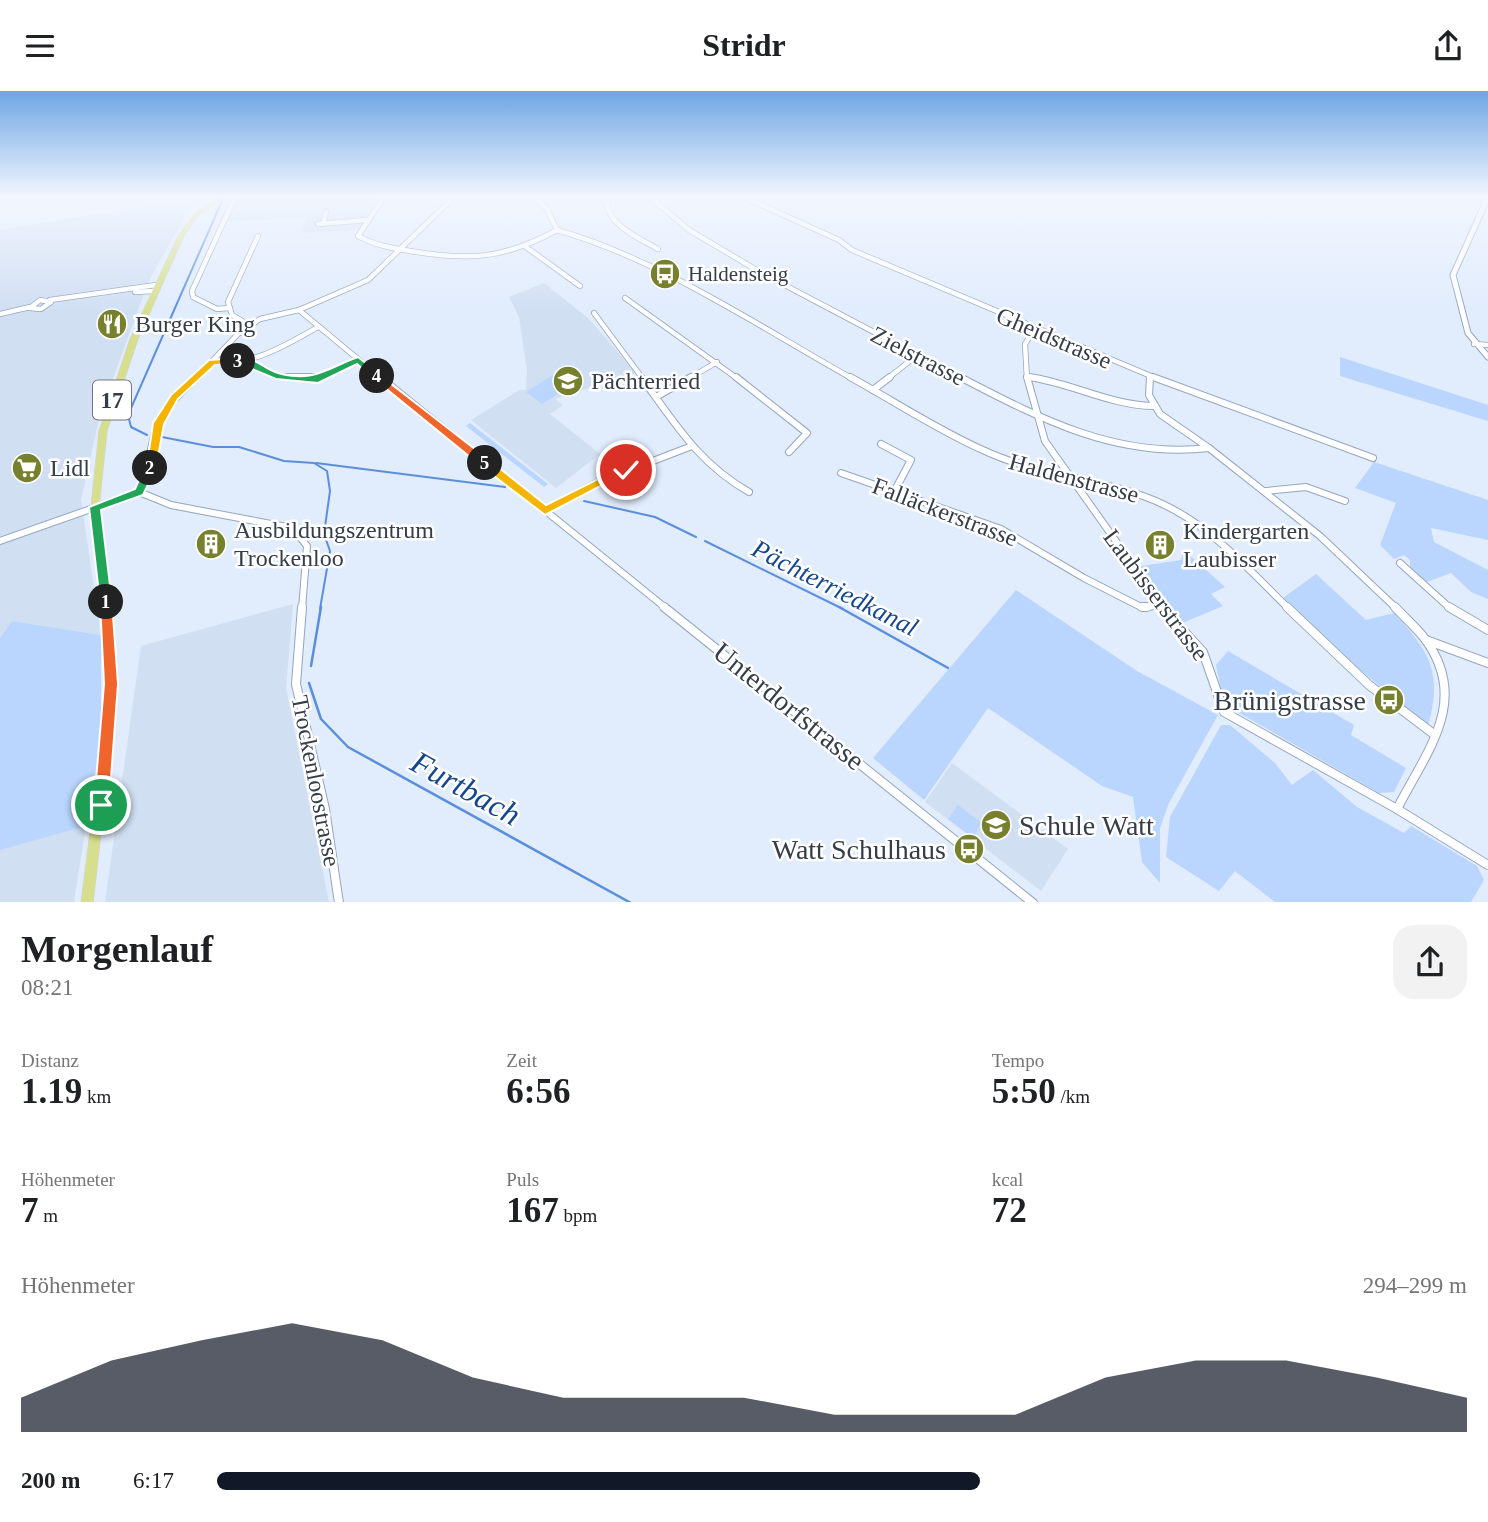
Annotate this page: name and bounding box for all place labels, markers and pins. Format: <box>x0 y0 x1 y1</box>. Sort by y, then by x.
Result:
bus stop icon: Haldensteig <box>648 257 682 291</box>
place label: Haldensteig <box>688 262 789 286</box>
restaurant icon: Burger King <box>95 307 129 341</box>
place label: Burger King <box>135 311 255 337</box>
pin: 3 <box>220 343 256 379</box>
pin: 4 <box>360 359 394 393</box>
school or university icon: Pächterried <box>551 364 585 398</box>
place label: Pächterried <box>591 368 700 394</box>
pin <box>596 440 656 500</box>
pin: 5 <box>468 445 503 481</box>
supermarket icon: Lidl <box>10 451 44 485</box>
pin: 2 <box>132 451 168 485</box>
place label: Lidl <box>50 455 90 481</box>
place label: Ausbildungszentrum Trockenloo <box>234 517 434 571</box>
place label: Kindergarten Laubisser <box>1183 518 1309 572</box>
building icon: Ausbildungszentrum Trockenloo <box>194 527 228 561</box>
building icon: Kindergarten Laubisser <box>1143 528 1177 562</box>
pin: 1 <box>88 585 124 619</box>
bus stop icon: Brünigstrasse <box>1372 683 1406 717</box>
place label: Brünigstrasse <box>1214 685 1366 716</box>
pin <box>71 775 131 835</box>
school or university icon: Schule Watt <box>979 808 1013 842</box>
place label: Schule Watt <box>1019 810 1154 841</box>
bus stop icon: Watt Schulhaus <box>952 832 986 866</box>
place label: Watt Schulhaus <box>772 834 946 865</box>

